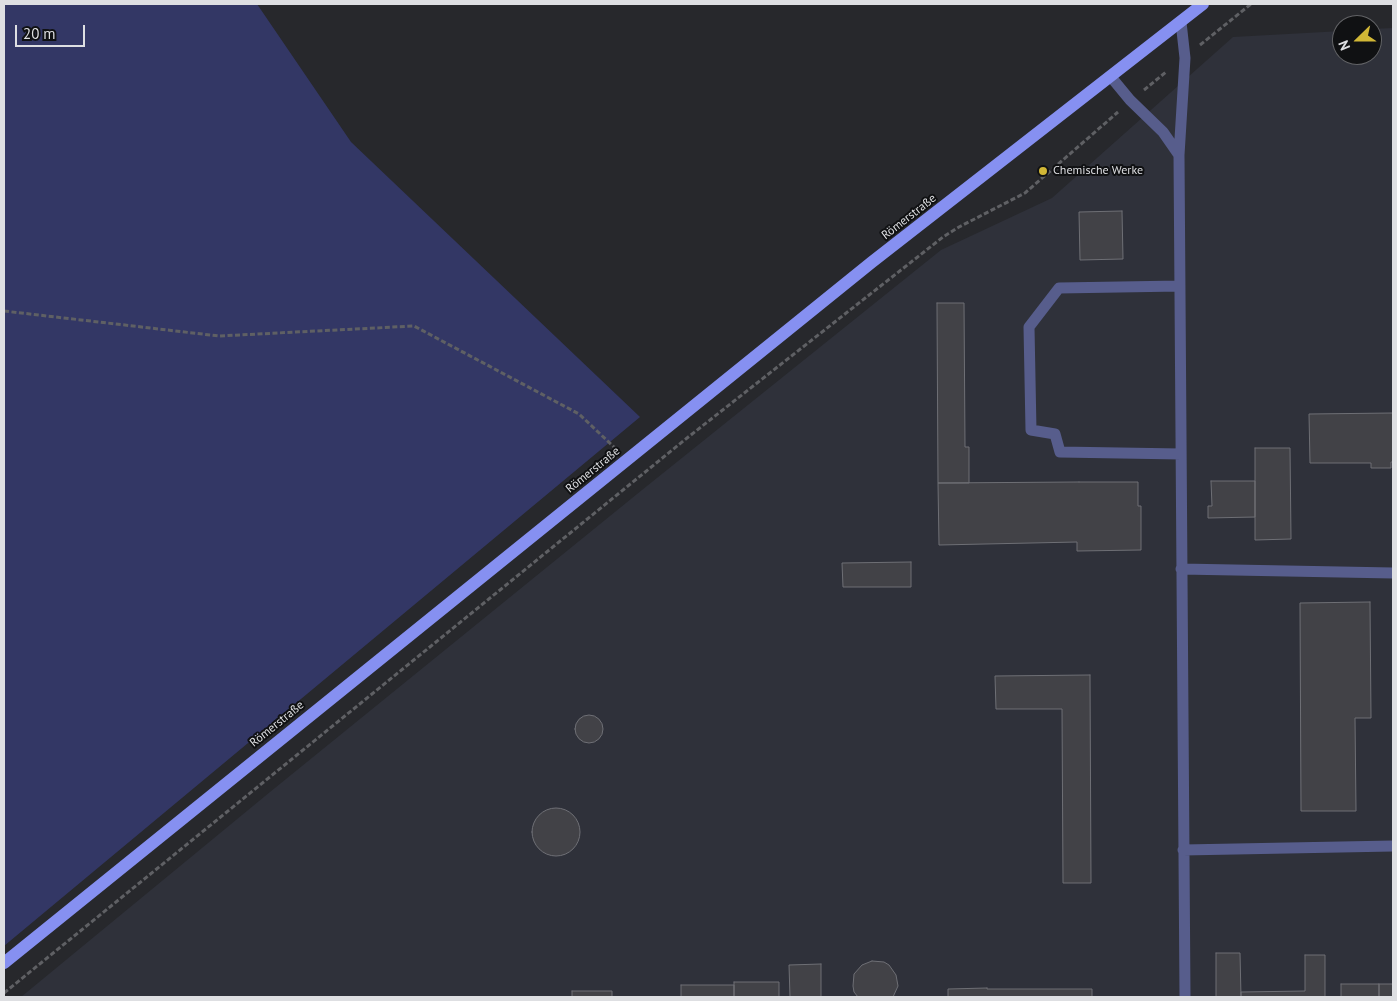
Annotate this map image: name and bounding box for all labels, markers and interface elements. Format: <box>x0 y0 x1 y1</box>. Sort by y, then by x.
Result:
scale bar <box>18 15 88 47</box>
north arrow <box>1332 15 1382 65</box>
text: 20 m <box>23 24 56 43</box>
text: N <box>1334 38 1354 53</box>
place label: Chemische Werke <box>1053 164 1143 178</box>
marker: Chemische Werke <box>1037 165 1049 177</box>
street label: Römerstraße <box>879 191 939 243</box>
street label: Römerstraße <box>563 444 623 496</box>
street label: Römerstraße <box>247 698 307 750</box>

